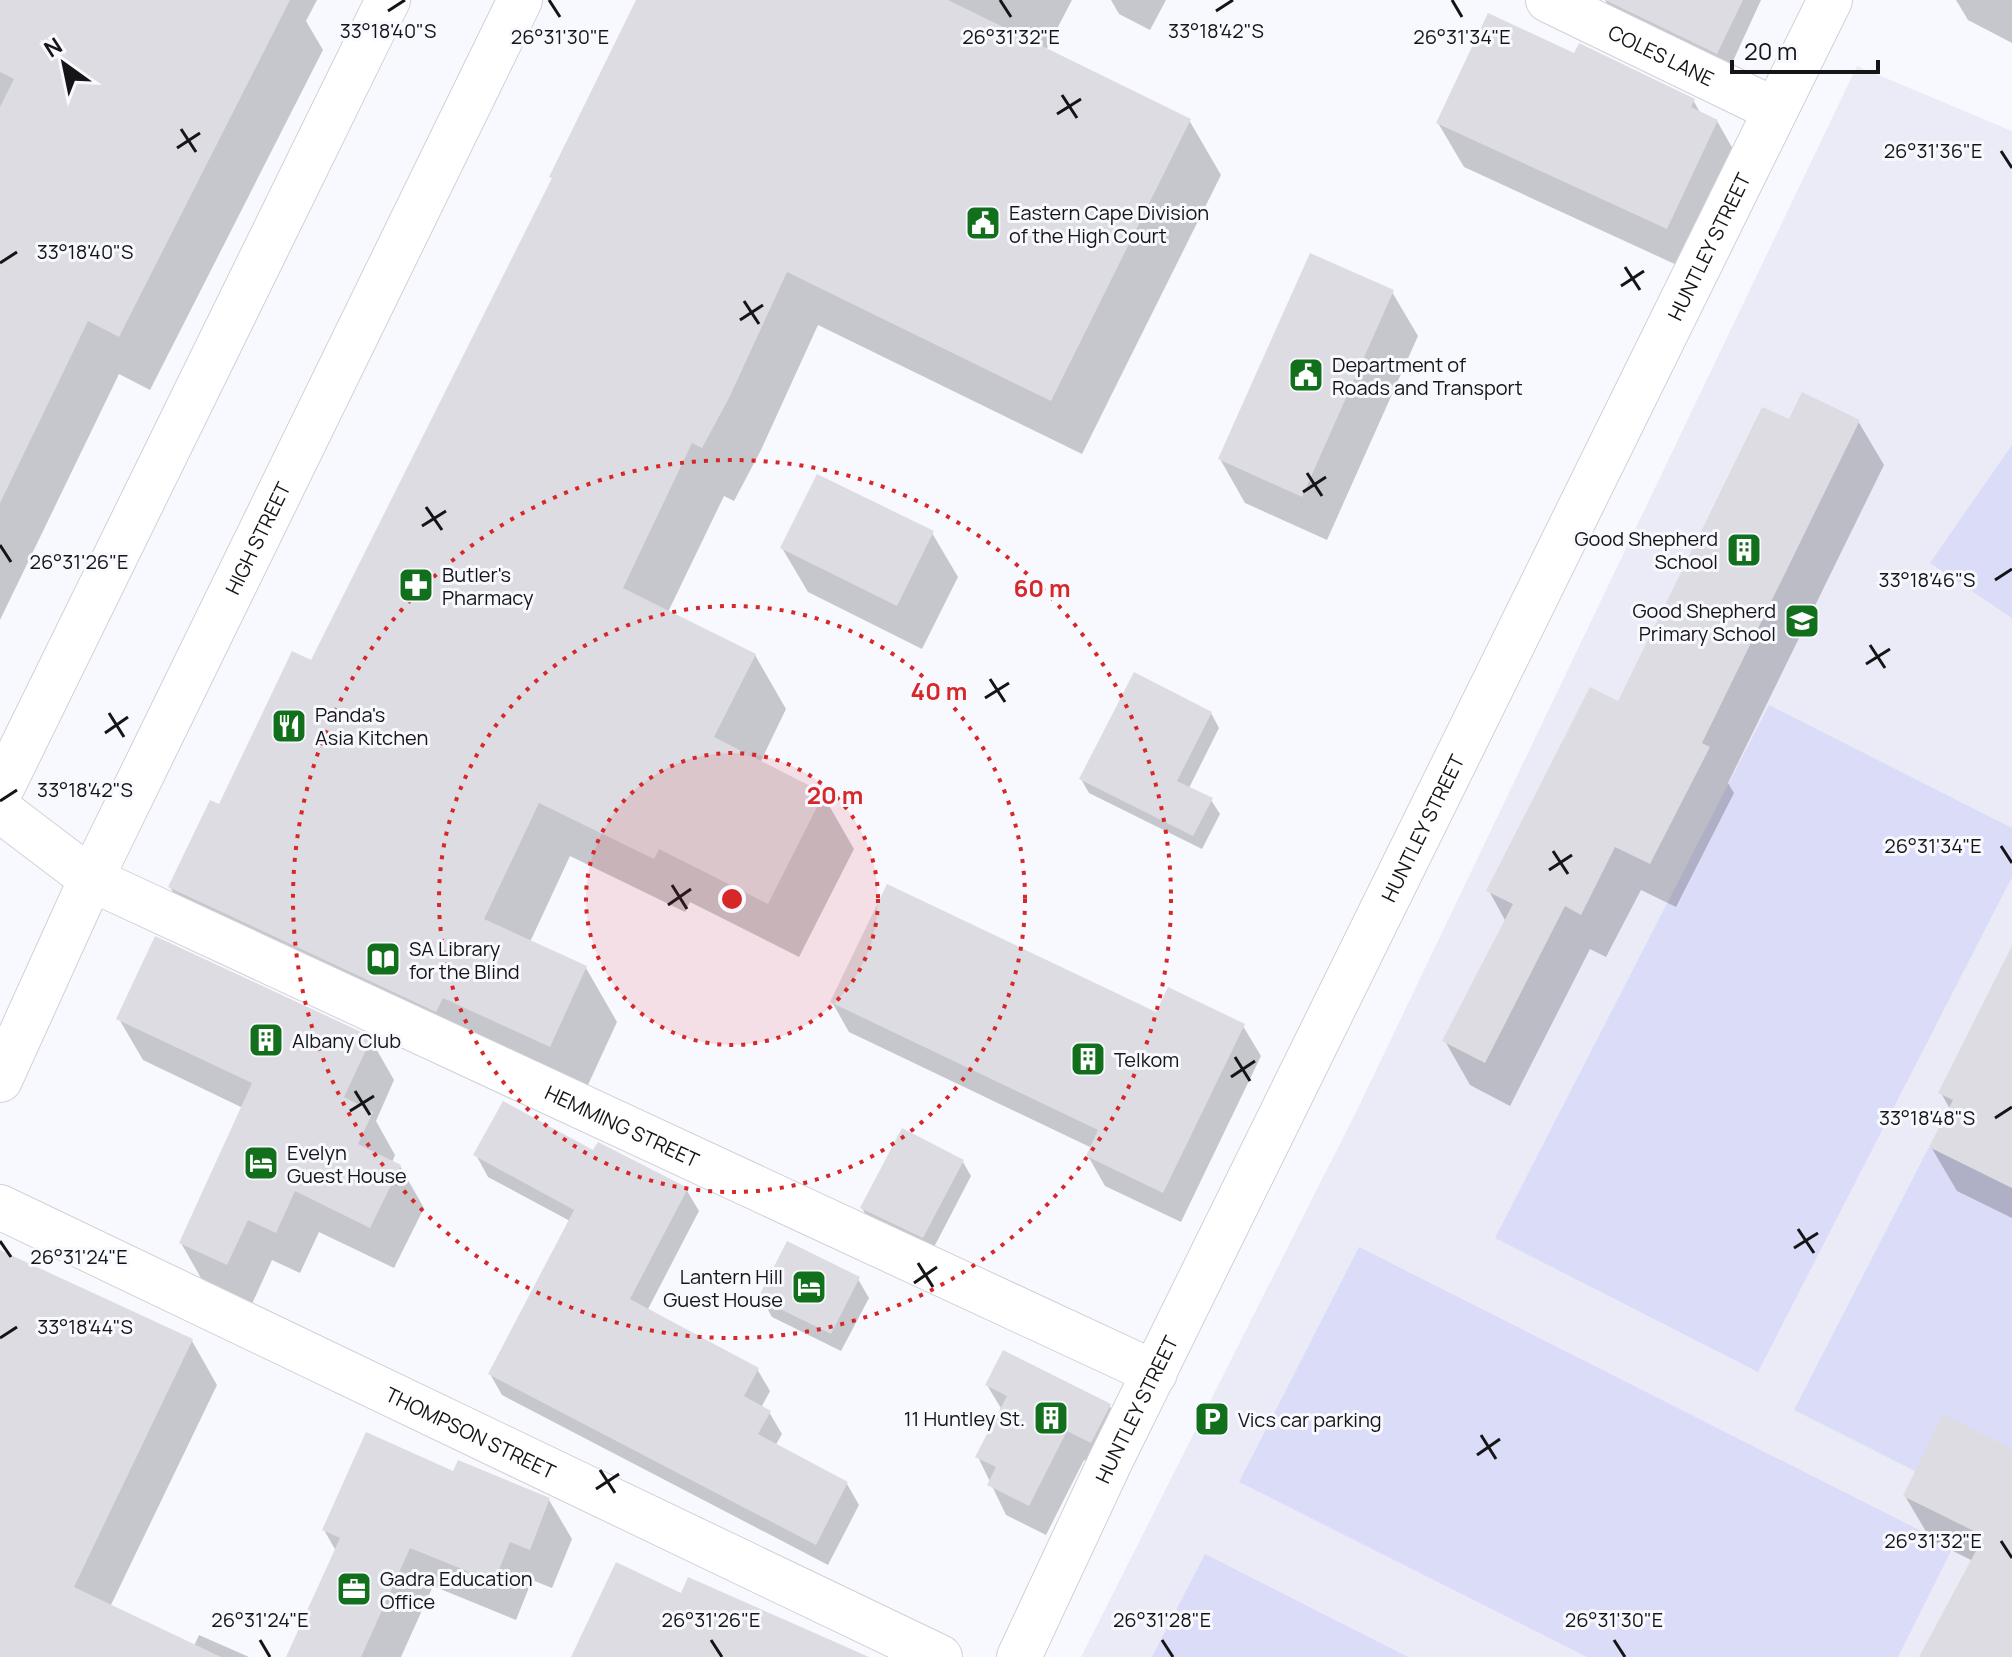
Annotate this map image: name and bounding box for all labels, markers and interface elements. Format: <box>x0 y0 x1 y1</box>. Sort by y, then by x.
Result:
text: 33°18'40"S <box>340 17 436 44</box>
text: 33°18'42"S <box>1168 17 1264 44</box>
street label: COLES LANE <box>1604 18 1719 92</box>
text: 26°31'30"E <box>511 23 609 50</box>
text: 26°31'32"E <box>962 23 1060 50</box>
text: 26°31'34"E <box>1413 23 1511 50</box>
north arrow <box>24 24 104 104</box>
scale bar <box>1732 24 1878 74</box>
text: N <box>38 30 68 64</box>
text: 20 m <box>1744 34 1797 67</box>
text: 26°31'36"E <box>1884 137 1982 164</box>
street label: HUNTLEY STREET <box>1661 168 1756 325</box>
place label: Eastern Cape Division of the High Court <box>1009 199 1209 249</box>
public building icon: Eastern Cape Division of the High Court <box>964 204 1002 242</box>
text: 33°18'40"S <box>37 238 133 265</box>
place label: Department of Roads and Transport <box>1332 351 1523 401</box>
public building icon: Department of Roads and Transport <box>1287 356 1325 394</box>
street label: HIGH STREET <box>219 477 296 599</box>
place label: Good Shepherd School <box>1575 525 1718 575</box>
building icon: Good Shepherd School <box>1725 531 1763 569</box>
text: 26°31'26"E <box>30 548 129 575</box>
place label: Butler's Pharmacy <box>442 561 534 611</box>
pharmacy icon: Butler's Pharmacy <box>397 566 435 604</box>
text: 33°18'46"S <box>1879 566 1975 593</box>
text: 60 m <box>1013 571 1071 604</box>
place label: Good Shepherd Primary School <box>1633 597 1776 647</box>
school or university icon: Good Shepherd Primary School <box>1783 602 1821 640</box>
text: 40 m <box>911 674 967 707</box>
place label: Panda's Asia Kitchen <box>315 701 428 751</box>
restaurant icon: Panda's Asia Kitchen <box>270 707 308 745</box>
street label: HUNTLEY STREET <box>1375 750 1470 906</box>
text: 33°18'42"S <box>37 776 133 803</box>
text: 20 m <box>807 778 863 811</box>
text: 26°31'34"E <box>1884 832 1982 859</box>
centre of rings <box>718 885 746 913</box>
place label: SA Library for the Blind <box>409 935 520 985</box>
library icon: SA Library for the Blind <box>364 940 402 978</box>
building icon: Albany Club <box>247 1021 285 1059</box>
place label: Albany Club <box>292 1027 401 1054</box>
building icon: Telkom <box>1069 1040 1107 1078</box>
place label: Telkom <box>1114 1046 1179 1073</box>
street label: HEMMING STREET <box>541 1078 704 1173</box>
text: 33°18'48"S <box>1879 1104 1975 1131</box>
place label: Evelyn Guest House <box>287 1139 407 1189</box>
hotel icon: Evelyn Guest House <box>242 1144 280 1182</box>
text: 26°31'24"E <box>30 1243 128 1270</box>
place label: Lantern Hill Guest House <box>663 1263 783 1313</box>
hotel icon: Lantern Hill Guest House <box>790 1268 828 1306</box>
text: 33°18'44"S <box>37 1313 133 1340</box>
street label: HUNTLEY STREET <box>1089 1331 1184 1487</box>
street label: THOMPSON STREET <box>381 1380 560 1485</box>
building icon: 11 Huntley St. <box>1032 1399 1070 1437</box>
parking icon: Vics car parking <box>1193 1400 1231 1438</box>
place label: 11 Huntley St. <box>904 1405 1025 1432</box>
place label: Vics car parking <box>1238 1406 1382 1433</box>
text: 26°31'32"E <box>1884 1527 1982 1554</box>
place label: Gadra Education Office <box>380 1565 533 1615</box>
office icon: Gadra Education Office <box>335 1570 373 1608</box>
text: 26°31'24"E <box>211 1606 309 1633</box>
text: 26°31'26"E <box>662 1606 761 1633</box>
text: 26°31'28"E <box>1113 1606 1211 1633</box>
text: 26°31'30"E <box>1565 1606 1663 1633</box>

